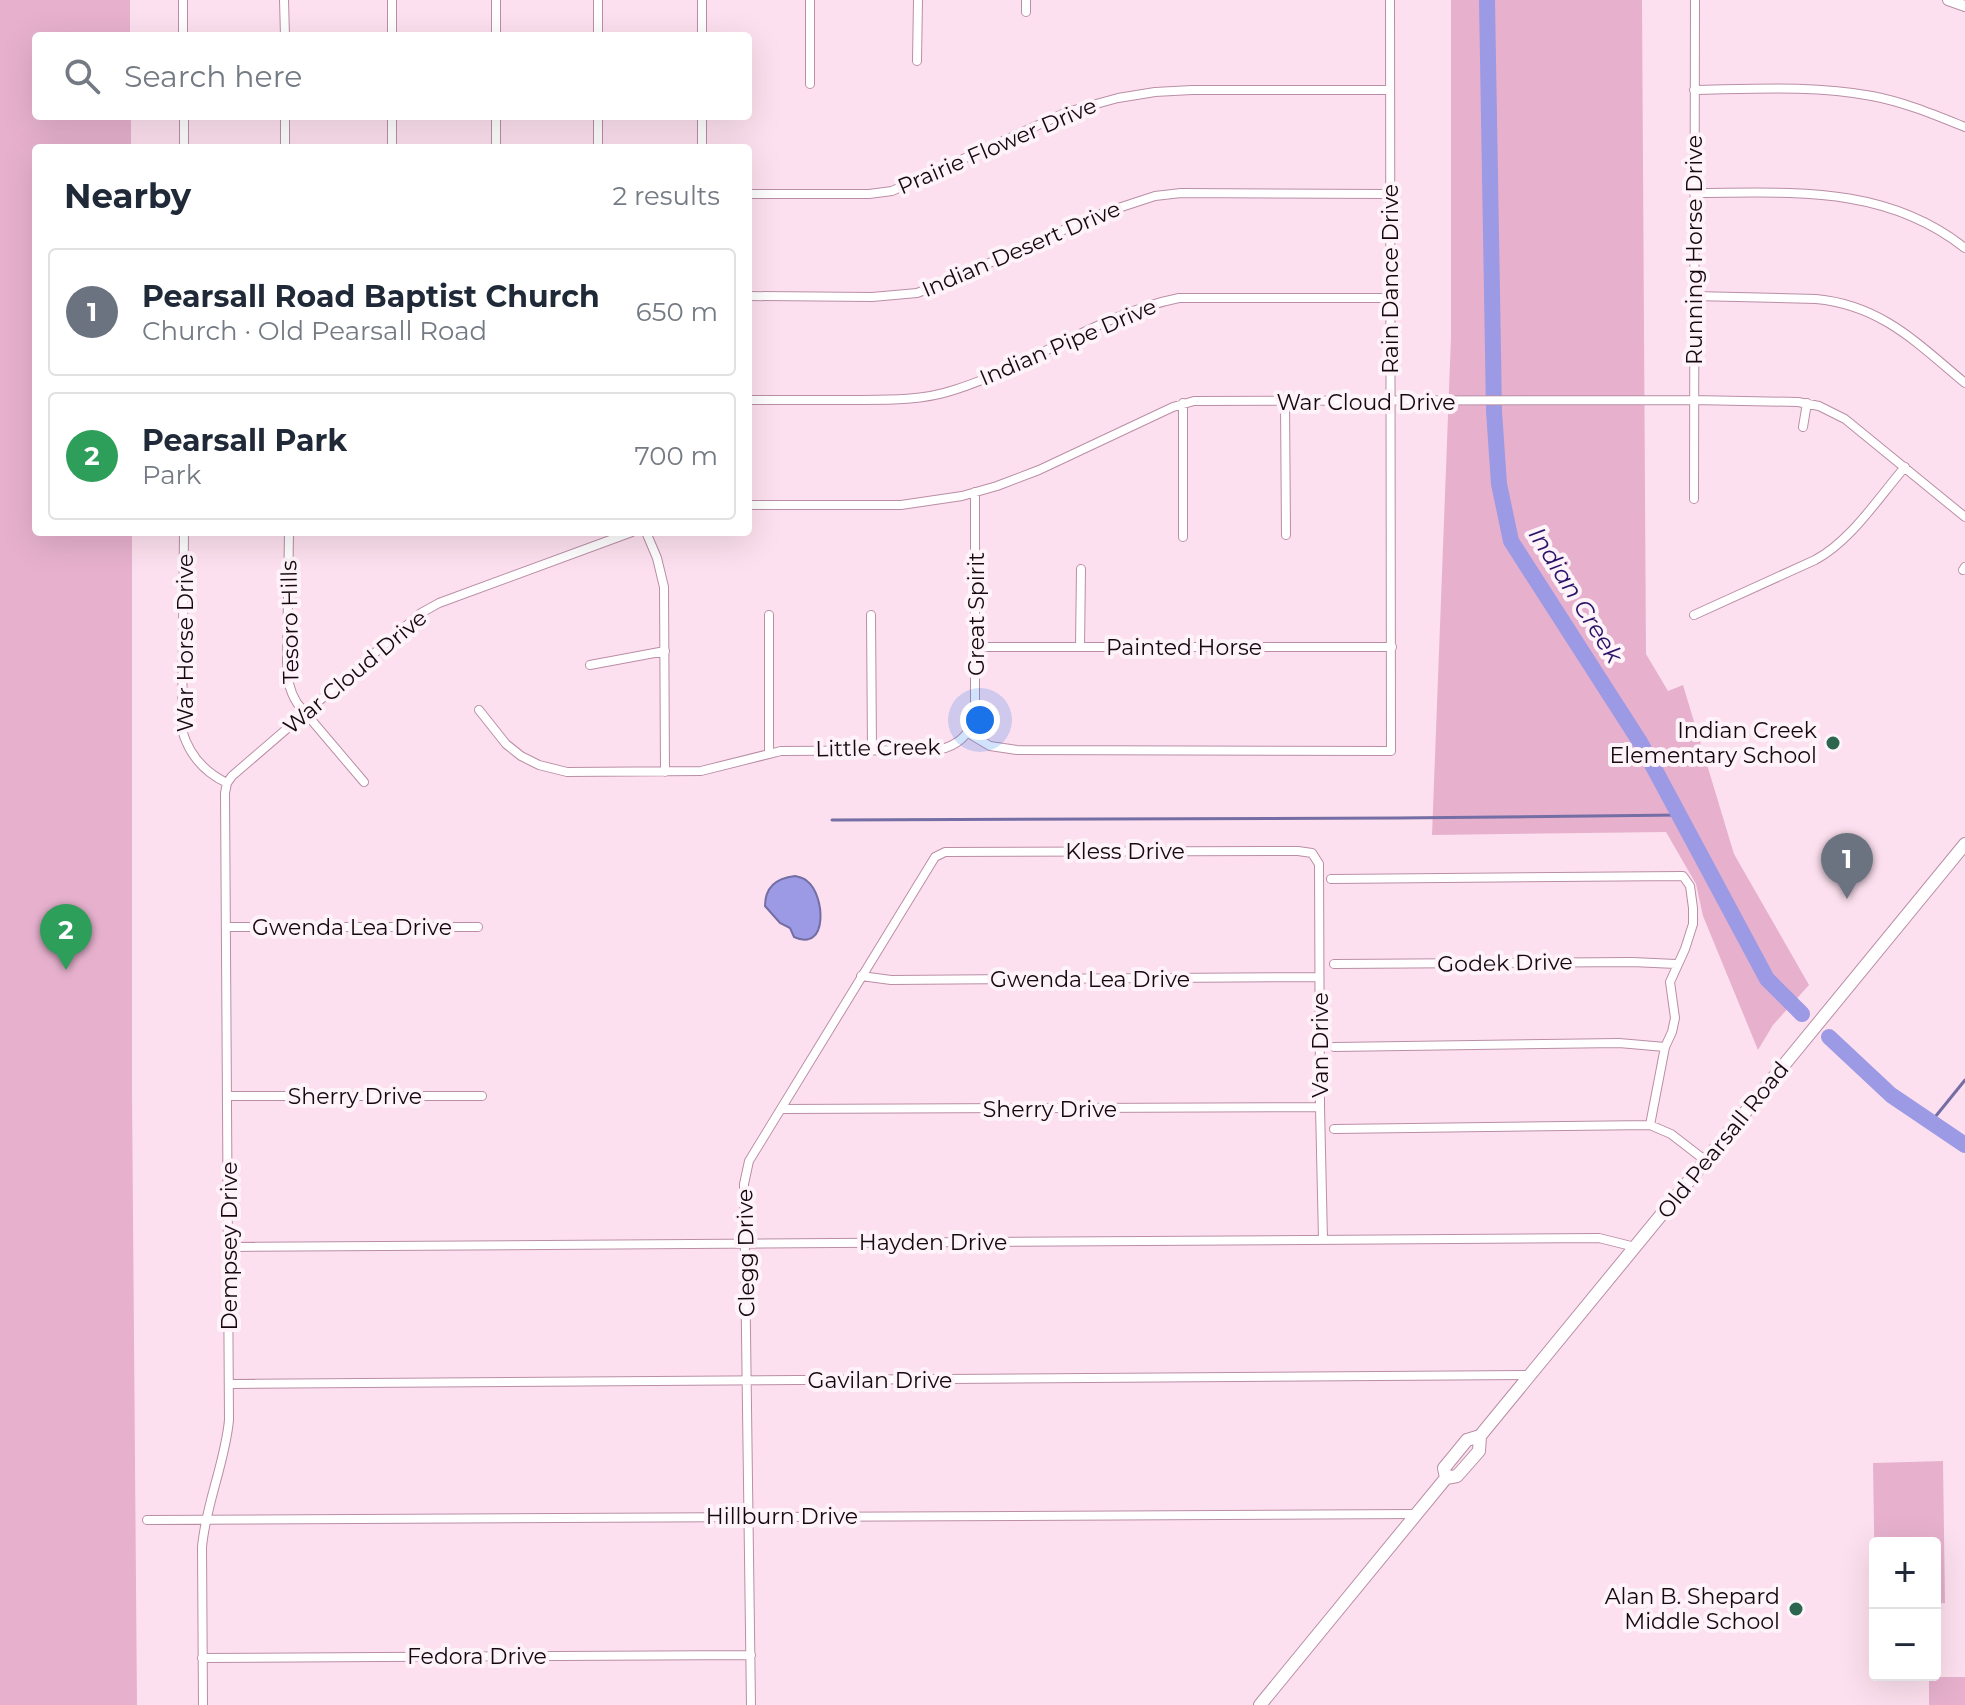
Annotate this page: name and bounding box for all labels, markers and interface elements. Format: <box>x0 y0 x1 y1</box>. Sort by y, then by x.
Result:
search box <box>32 32 752 120</box>
icon: search <box>60 54 104 98</box>
text: Search here <box>124 58 302 95</box>
street label: Prairie Flower Drive <box>893 92 1101 200</box>
street label: Running Horse Drive <box>1681 135 1708 365</box>
text: Nearby <box>64 175 191 217</box>
text: 2 results <box>612 180 720 212</box>
street label: Rain Dance Drive <box>1377 184 1404 374</box>
street label: Indian Desert Drive <box>918 195 1124 303</box>
text: Pearsall Road Baptist Church <box>142 278 600 315</box>
street label: Indian Pipe Drive <box>976 293 1160 391</box>
text: 1 <box>87 296 97 328</box>
text: 650 m <box>636 296 718 328</box>
text: Church · Old Pearsall Road <box>142 315 487 347</box>
street label: War Cloud Drive <box>1276 389 1456 416</box>
text: Pearsall Park <box>142 422 347 459</box>
text: 2 <box>84 440 100 472</box>
text: 700 m <box>634 440 718 472</box>
text: Park <box>142 459 201 491</box>
water label: Indian Creek <box>1523 522 1630 670</box>
street label: Great Spirit <box>963 552 990 676</box>
street label: War Horse Drive <box>172 554 199 732</box>
street label: Tesoro Hills <box>275 560 305 684</box>
street label: War Cloud Drive <box>278 604 432 740</box>
street label: Painted Horse <box>1106 634 1262 661</box>
your location <box>960 700 1000 740</box>
place label: Indian Creek Elementary School <box>1610 717 1818 769</box>
street label: Little Creek <box>815 733 942 763</box>
marker: Indian Creek Elementary School <box>1824 734 1842 752</box>
pin: 1 <box>1821 833 1873 899</box>
street label: Kless Drive <box>1065 838 1185 865</box>
pin: 2 <box>40 904 92 970</box>
street label: Gwenda Lea Drive <box>252 914 452 941</box>
street label: Godek Drive <box>1437 948 1573 978</box>
street label: Gwenda Lea Drive <box>990 966 1190 993</box>
street label: Van Drive <box>1307 992 1334 1098</box>
street label: Old Pearsall Road <box>1651 1056 1795 1224</box>
street label: Sherry Drive <box>288 1083 422 1110</box>
street label: Sherry Drive <box>983 1096 1117 1123</box>
street label: Dempsey Drive <box>216 1162 243 1330</box>
street label: Clegg Drive <box>731 1189 761 1317</box>
street label: Hayden Drive <box>859 1229 1007 1256</box>
street label: Gavilan Drive <box>808 1367 952 1394</box>
street label: Hillburn Drive <box>706 1503 858 1530</box>
map controls <box>1869 1537 1941 1681</box>
button: + <box>1869 1537 1941 1609</box>
place label: Alan B. Shepard Middle School <box>1605 1583 1780 1635</box>
marker: Alan B. Shepard Middle School <box>1787 1600 1805 1618</box>
button: − <box>1869 1609 1941 1681</box>
street label: Fedora Drive <box>407 1643 547 1670</box>

